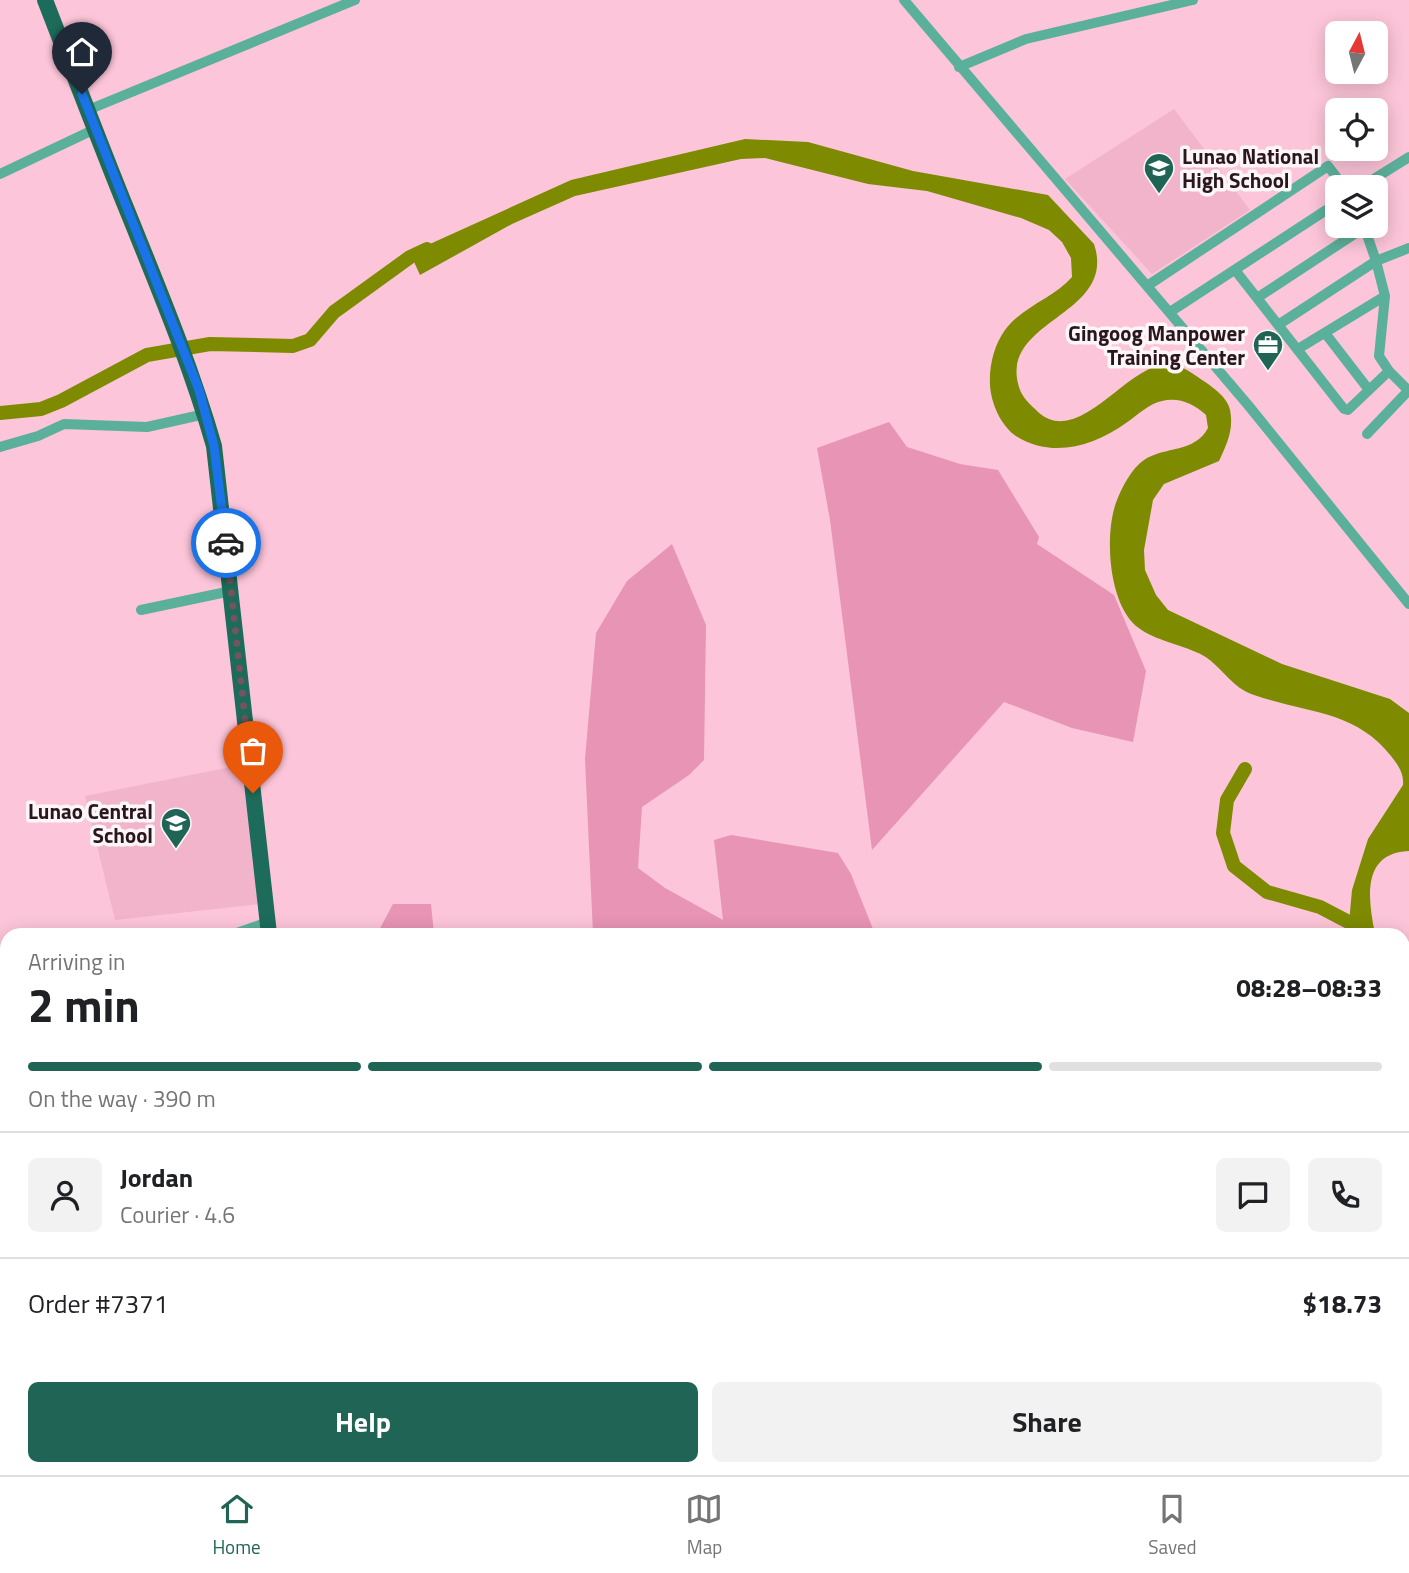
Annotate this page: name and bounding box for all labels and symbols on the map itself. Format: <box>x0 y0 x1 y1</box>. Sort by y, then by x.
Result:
north arrow <box>1325 21 1388 84</box>
pin <box>52 22 112 94</box>
place label: Lunao National High School <box>1182 140 1319 196</box>
school or university icon: Lunao National High School <box>1142 151 1176 195</box>
place label: Gingoog Manpower Training Center <box>1068 317 1245 373</box>
office icon: Gingoog Manpower Training Center <box>1251 328 1285 372</box>
courier <box>191 508 261 578</box>
pin <box>223 721 283 793</box>
place label: Lunao Central School <box>28 795 153 851</box>
school or university icon: Lunao Central School <box>159 806 193 850</box>

